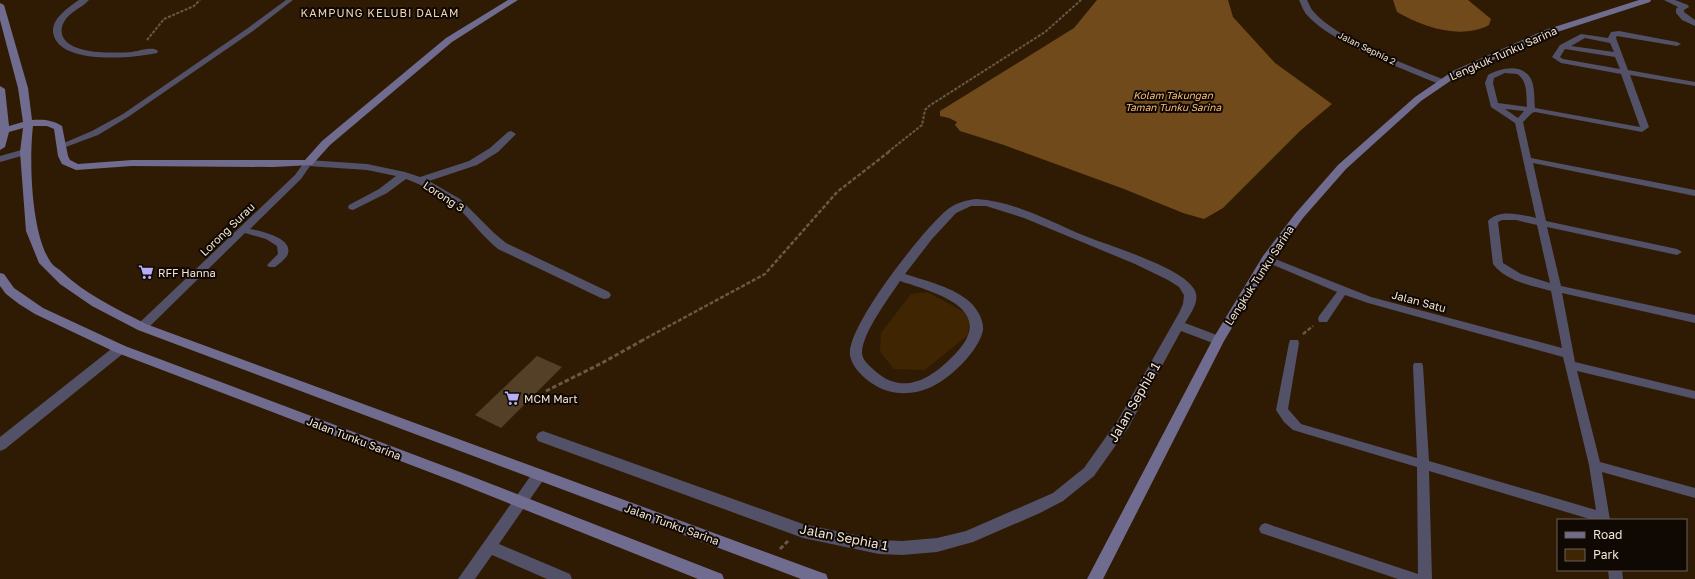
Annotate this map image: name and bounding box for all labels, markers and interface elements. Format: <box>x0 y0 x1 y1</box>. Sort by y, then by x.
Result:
district label: KAMPUNG KELUBI DALAM <box>301 6 459 19</box>
street label: Lengkuk Tunku Sarina <box>1447 23 1559 83</box>
street label: Jalan Sephia 2 <box>1336 29 1398 67</box>
water label: Kolam Takungan Taman Tunku Sarina <box>1125 89 1221 113</box>
street label: Lorong 3 <box>421 178 467 214</box>
street label: Lorong Surau <box>197 200 257 258</box>
street label: Lengkuk Tunku Sarina <box>1222 223 1296 327</box>
supermarket icon: RFF Hanna <box>137 263 155 281</box>
place label: RFF Hanna <box>158 266 216 279</box>
street label: Jalan Satu <box>1390 288 1448 314</box>
street label: Jalan Sephia 1 <box>1105 359 1163 445</box>
supermarket icon: MCM Mart <box>503 389 521 407</box>
place label: MCM Mart <box>524 392 578 405</box>
street label: Jalan Tunku Sarina <box>305 414 403 462</box>
street label: Jalan Tunku Sarina <box>623 501 721 547</box>
legend <box>1557 519 1687 571</box>
street label: Jalan Sephia 1 <box>799 521 889 553</box>
text: Road <box>1593 527 1622 542</box>
text: Park <box>1593 547 1619 562</box>

